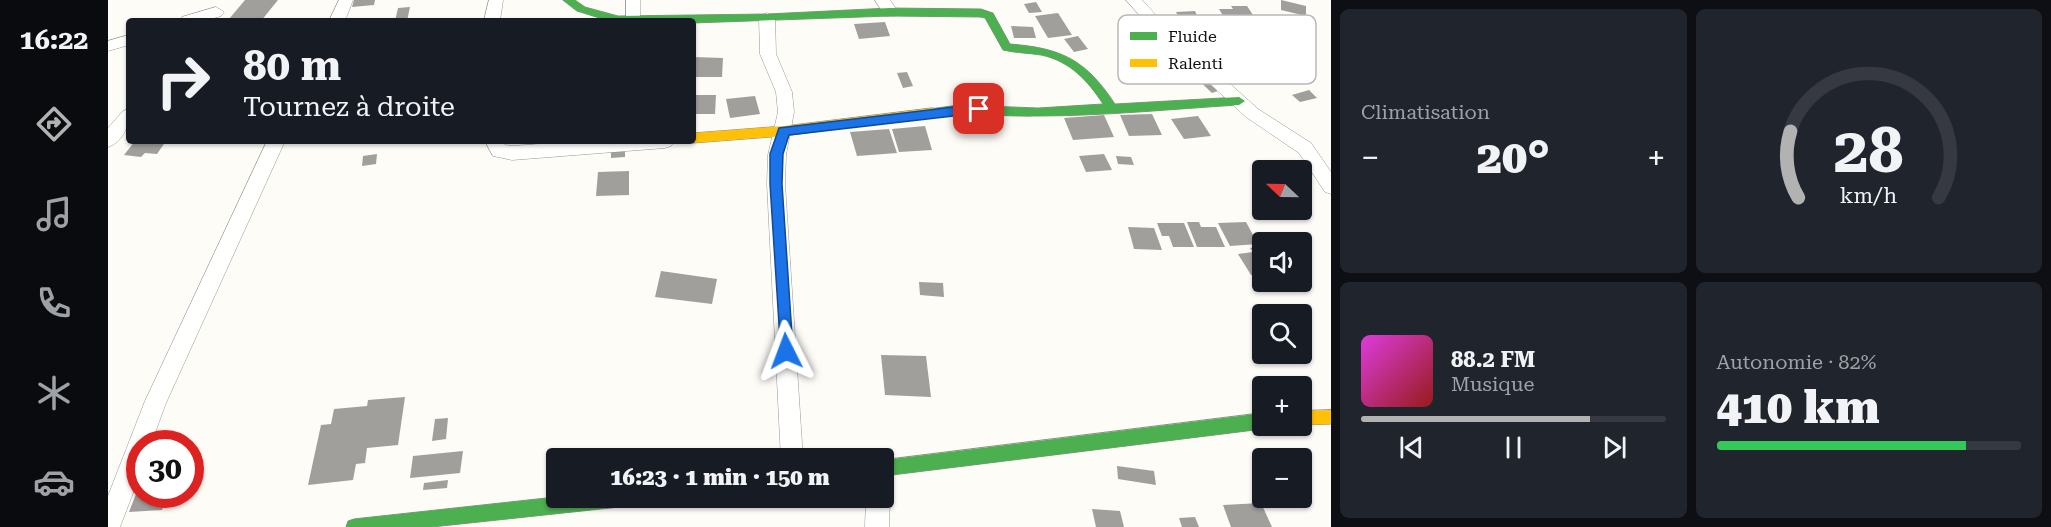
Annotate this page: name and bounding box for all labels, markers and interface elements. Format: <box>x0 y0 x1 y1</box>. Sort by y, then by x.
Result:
legend <box>1118 15 1316 84</box>
text: 16:22 <box>20 24 88 56</box>
text: Fluide <box>1168 27 1217 46</box>
text: 80 m <box>243 41 341 90</box>
icon: right <box>144 42 222 120</box>
text: Ralenti <box>1168 54 1223 73</box>
pin <box>953 83 1004 134</box>
text: Tournez à droite <box>243 91 455 123</box>
icon: arrive <box>962 92 995 125</box>
text: Climatisation <box>1361 100 1490 124</box>
icon: directions <box>33 103 75 145</box>
text: 28 <box>1834 114 1904 187</box>
text: 20° <box>1477 131 1550 184</box>
text: − <box>1361 138 1379 177</box>
text: + <box>1647 138 1666 177</box>
north arrow <box>1252 160 1312 220</box>
map controls <box>1252 160 1312 508</box>
text: km/h <box>1840 183 1898 208</box>
icon: music <box>33 193 75 235</box>
button: sound <box>1252 232 1312 292</box>
icon: phone <box>33 282 75 324</box>
button: search <box>1252 304 1312 364</box>
position arrow <box>754 319 818 383</box>
text: 88.2 FM <box>1451 347 1535 372</box>
text: Autonomie · 82% <box>1717 350 1876 374</box>
icon: climate <box>33 372 75 414</box>
text: Musique <box>1451 372 1535 396</box>
button: + <box>1252 376 1312 436</box>
text: 410 km <box>1717 381 1880 434</box>
speed limit sign: 30 <box>126 430 204 508</box>
icon: previous <box>1395 431 1428 464</box>
icon: pause <box>1497 431 1530 464</box>
icon: next <box>1598 431 1631 464</box>
button: − <box>1252 448 1312 508</box>
icon: car <box>33 461 75 503</box>
text: 16:23 · 1 min · 150 m <box>610 465 830 490</box>

